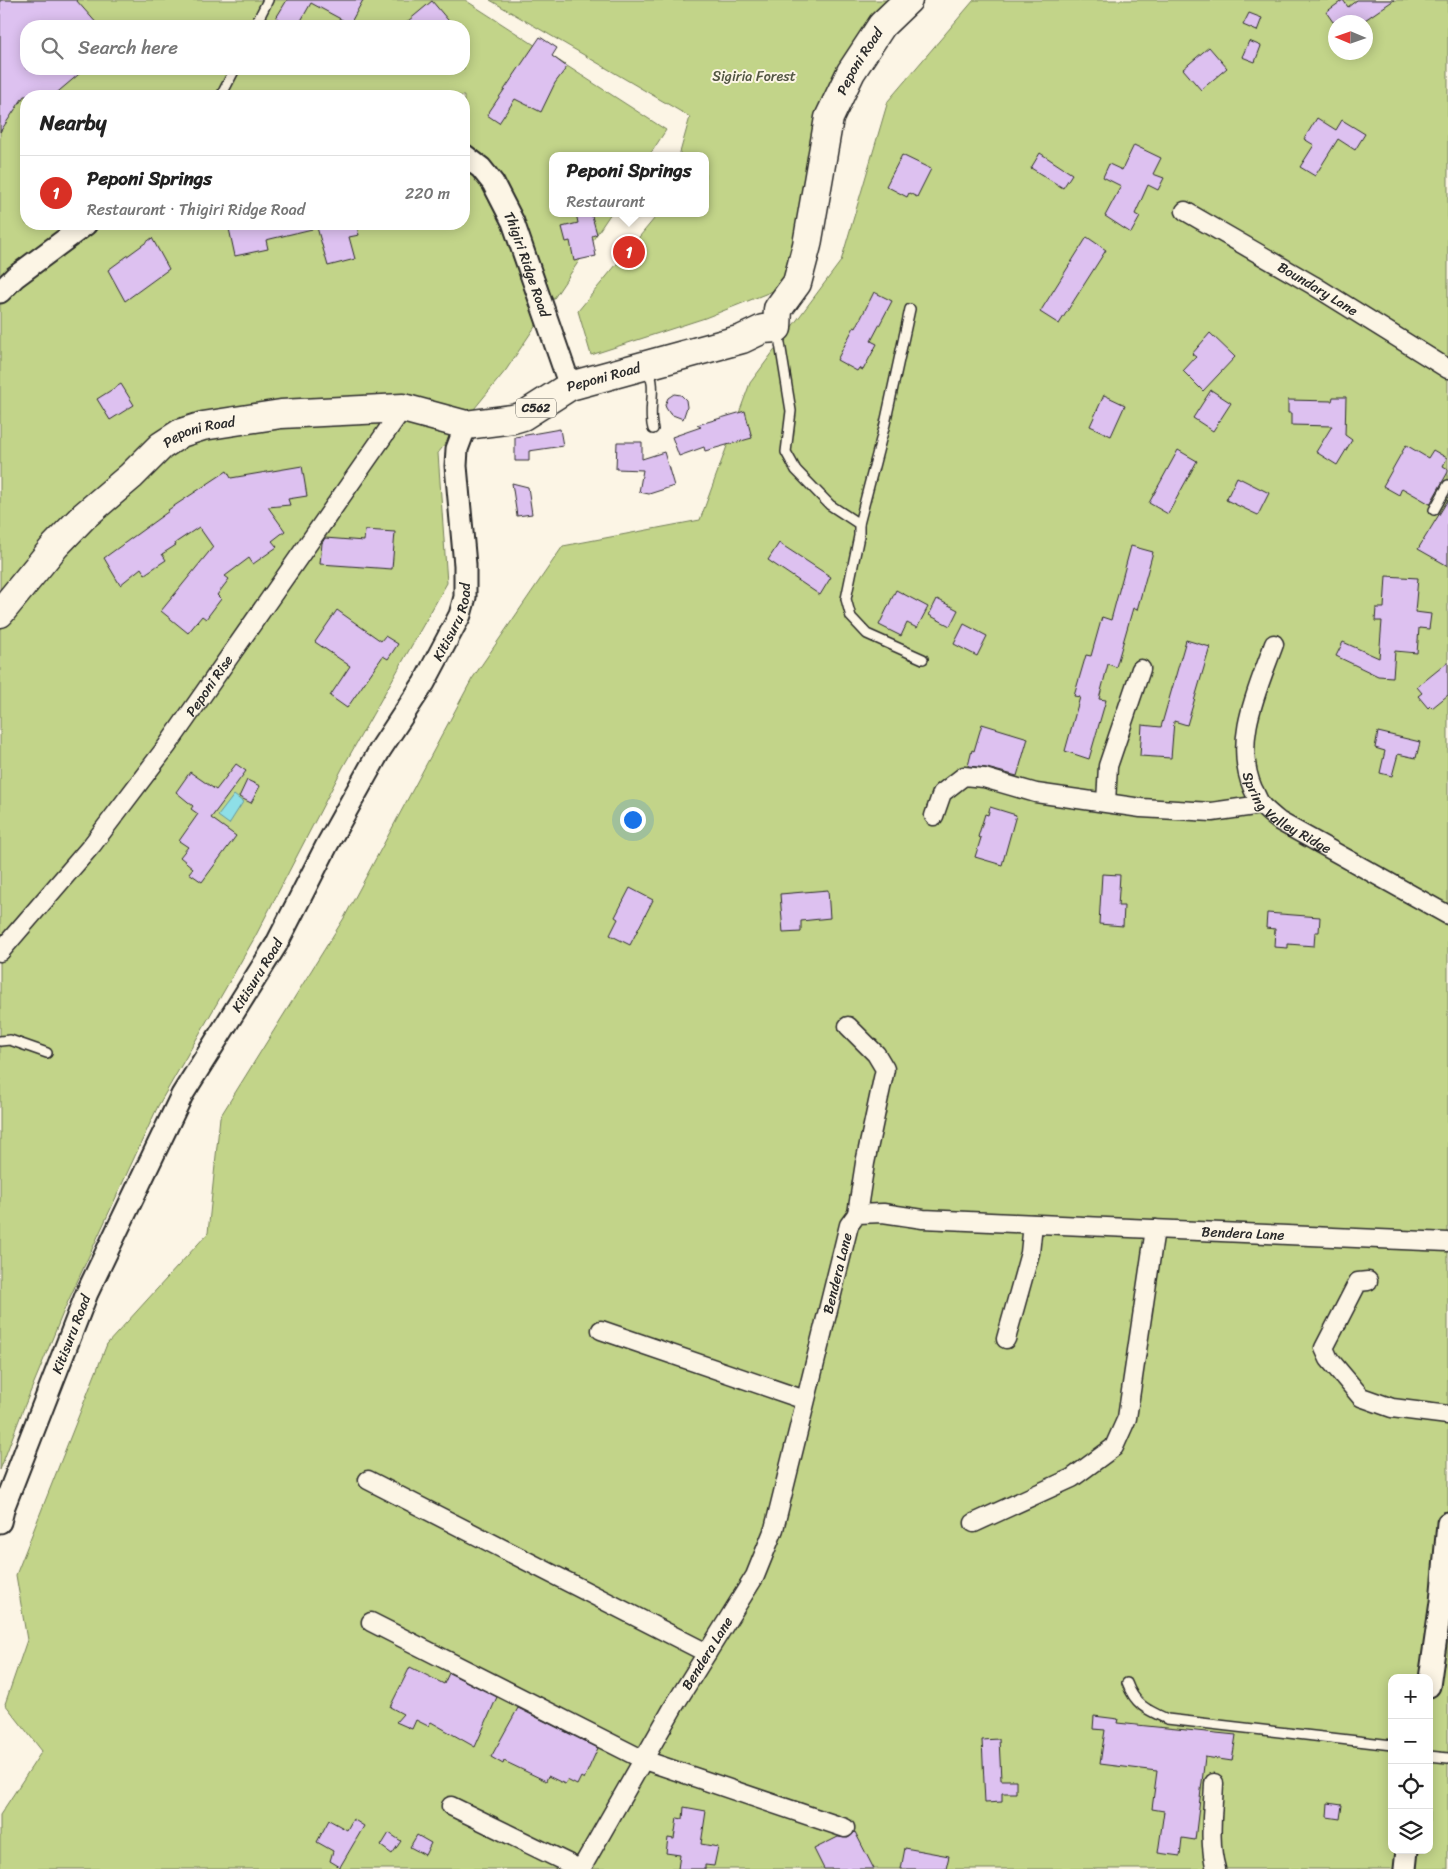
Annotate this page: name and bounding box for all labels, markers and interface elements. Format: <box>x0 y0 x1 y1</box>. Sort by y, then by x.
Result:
north arrow <box>1328 15 1373 60</box>
search box <box>20 20 470 75</box>
street label: Peponi Road <box>830 21 891 99</box>
text: Search here <box>78 31 178 64</box>
icon: search <box>38 34 66 62</box>
park label: Sigiria Forest <box>712 64 796 89</box>
text: Nearby <box>40 104 106 142</box>
popup <box>549 152 709 217</box>
text: Peponi Springs <box>567 154 691 187</box>
text: Peponi Springs <box>87 162 212 195</box>
text: 1 <box>53 179 59 208</box>
text: 220 m <box>405 179 450 208</box>
text: Restaurant <box>567 187 646 216</box>
text: Restaurant · Thigiri Ridge Road <box>87 195 305 224</box>
street label: Thigiri Ridge Road <box>496 207 558 322</box>
pin: 1 <box>613 233 645 271</box>
street label: Boundary Lane <box>1273 255 1363 323</box>
street label: Peponi Road <box>564 355 645 399</box>
road number: C562 <box>516 398 556 418</box>
street label: Peponi Road <box>158 409 238 455</box>
street label: Kitisuru Road <box>426 581 478 666</box>
street label: Peponi Rise <box>179 650 240 722</box>
street label: Spring Valley Ridge <box>1235 769 1336 861</box>
your location <box>620 807 646 833</box>
street label: Kitisuru Road <box>225 933 291 1017</box>
street label: Bendera Lane <box>1201 1219 1285 1248</box>
street label: Bendera Lane <box>816 1230 860 1317</box>
street label: Kitisuru Road <box>45 1289 99 1378</box>
street label: Bendera Lane <box>675 1612 740 1695</box>
map controls <box>1388 1674 1433 1854</box>
button: + <box>1388 1674 1433 1719</box>
button: − <box>1388 1719 1433 1764</box>
button: locate <box>1388 1764 1433 1809</box>
button: layers <box>1388 1809 1433 1854</box>

